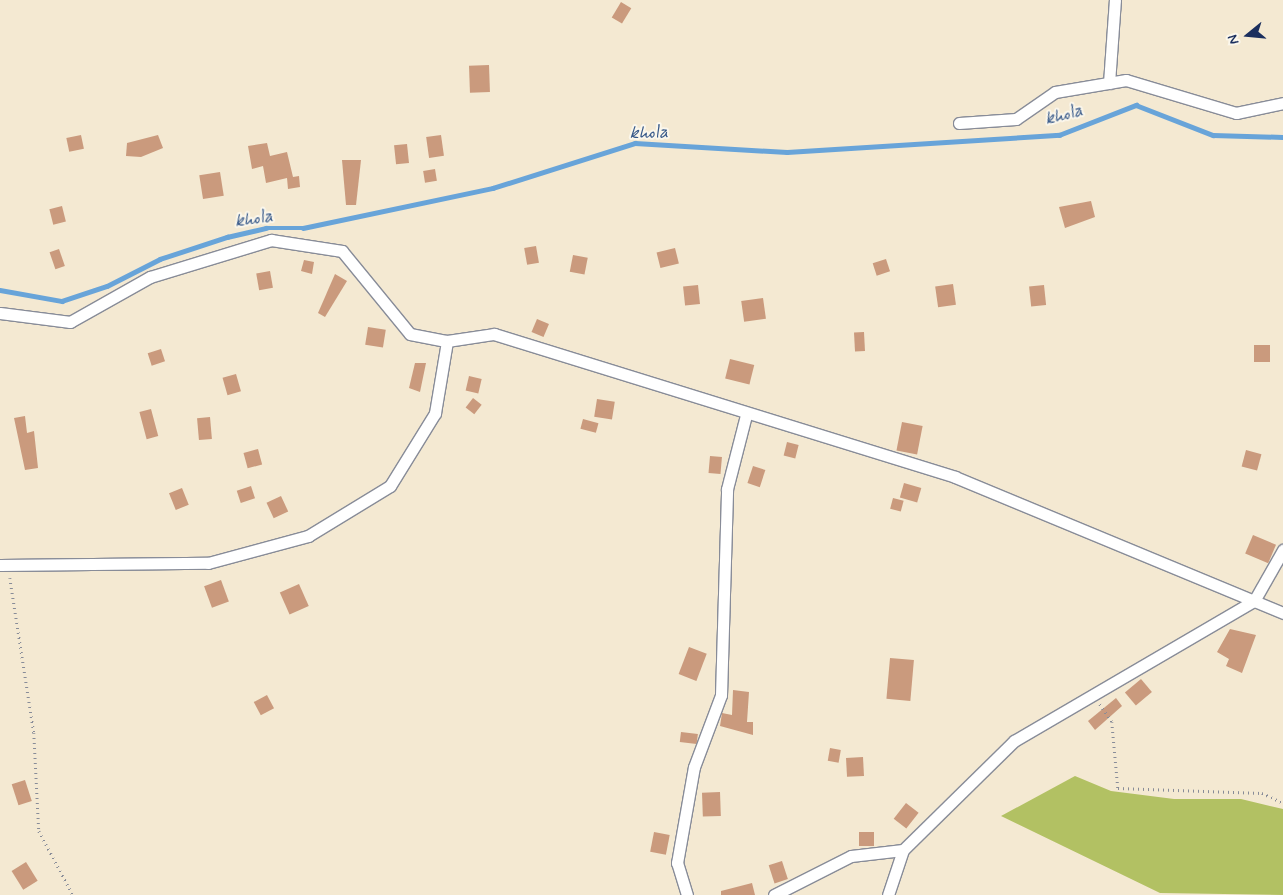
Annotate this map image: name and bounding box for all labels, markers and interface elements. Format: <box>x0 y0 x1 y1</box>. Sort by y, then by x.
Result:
north arrow <box>1223 10 1273 60</box>
text: N <box>1224 32 1244 46</box>
water label: khola <box>1043 100 1085 130</box>
water label: khola <box>629 122 669 144</box>
water label: khola <box>233 205 275 233</box>

